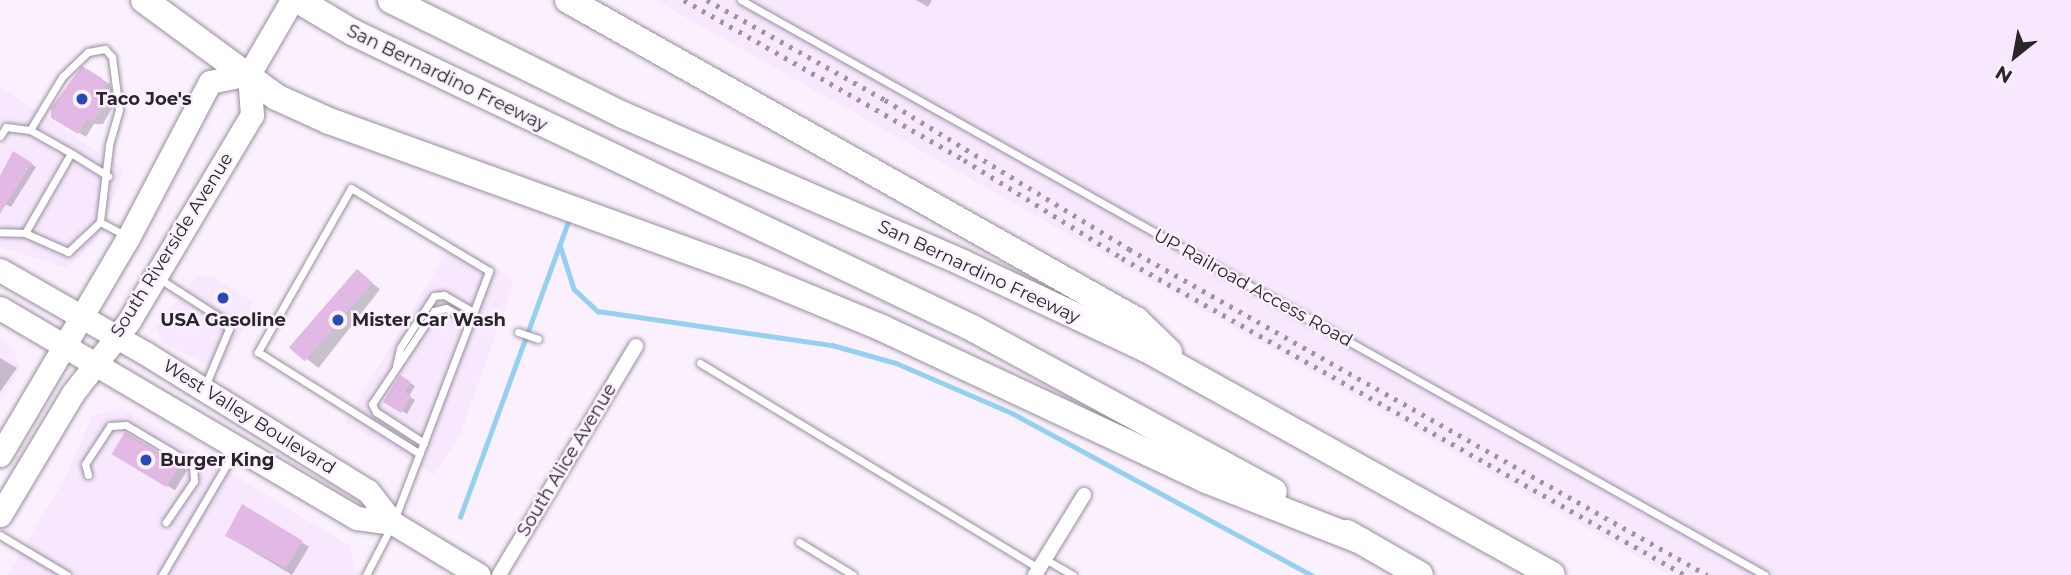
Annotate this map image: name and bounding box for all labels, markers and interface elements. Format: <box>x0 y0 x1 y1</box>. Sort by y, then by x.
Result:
street label: San Bernardino Freeway <box>343 20 551 136</box>
north arrow <box>1980 21 2050 91</box>
text: N <box>1991 61 2016 88</box>
place label: Taco Joe's <box>96 88 192 110</box>
marker: Taco Joe's <box>74 91 90 107</box>
street label: South Riverside Avenue <box>106 149 238 341</box>
street label: San Bernardino Freeway <box>875 216 1083 328</box>
street label: UP Railroad Access Road <box>1150 224 1356 352</box>
marker: USA Gasoline <box>215 290 231 306</box>
place label: USA Gasoline <box>160 309 286 331</box>
place label: Mister Car Wash <box>352 309 506 331</box>
marker: Mister Car Wash <box>330 312 346 328</box>
street label: West Valley Boulevard <box>159 355 339 479</box>
street label: South Alice Avenue <box>513 380 621 540</box>
place label: Burger King <box>160 449 274 471</box>
marker: Burger King <box>138 452 154 468</box>

